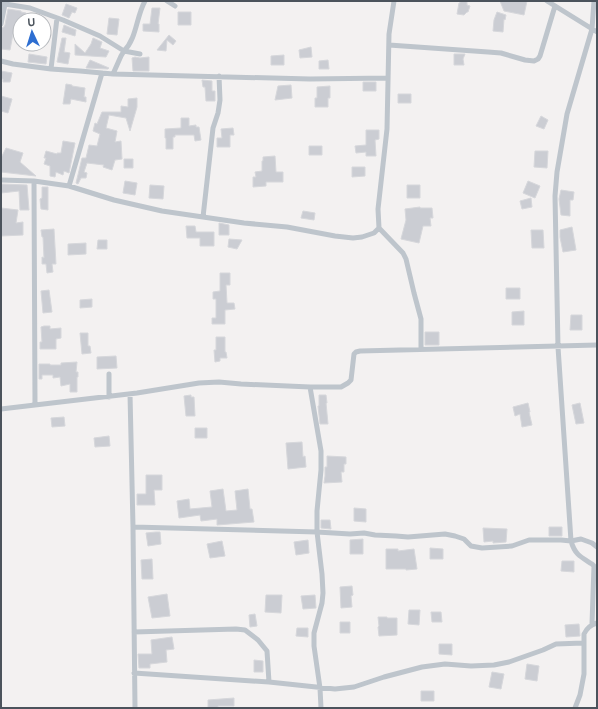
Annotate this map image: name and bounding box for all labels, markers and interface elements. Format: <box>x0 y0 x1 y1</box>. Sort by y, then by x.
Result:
north arrow <box>12 12 52 52</box>
text: U <box>27 16 36 29</box>

